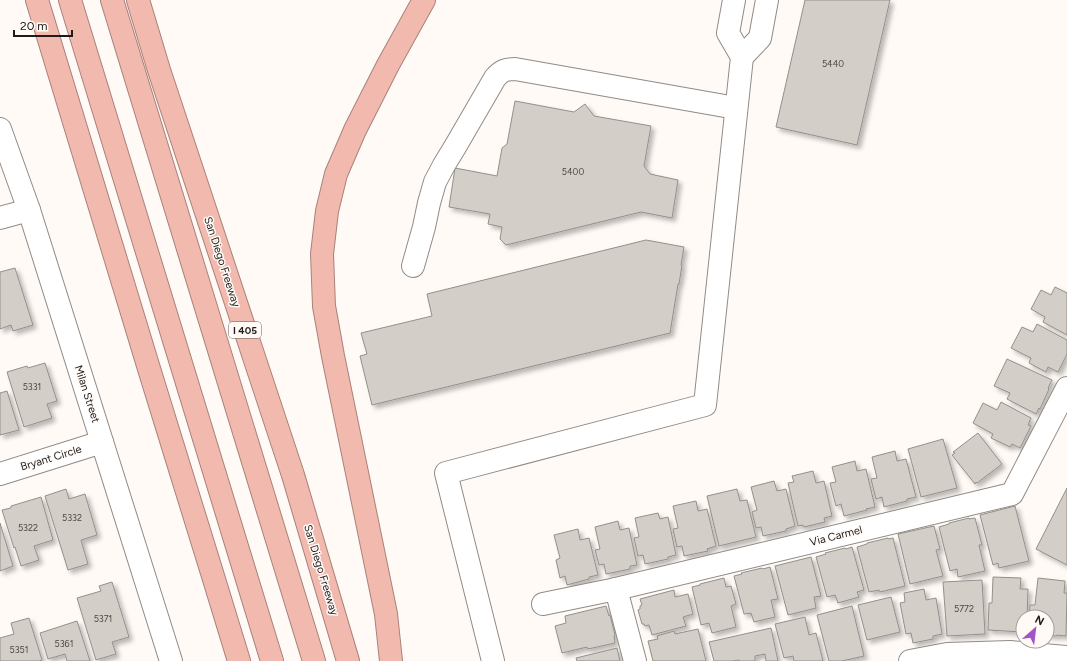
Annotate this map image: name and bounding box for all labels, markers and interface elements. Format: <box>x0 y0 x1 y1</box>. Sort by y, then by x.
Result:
scale bar <box>14 12 72 38</box>
text: 20 m <box>20 19 48 33</box>
house number: 5440 <box>822 58 844 69</box>
house number: 5400 <box>562 166 584 177</box>
street label: San Diego Freeway <box>201 215 243 309</box>
road number: I 405 <box>229 322 261 338</box>
street label: Milan Street <box>72 364 102 424</box>
house number: 5331 <box>23 381 41 392</box>
street label: Bryant Circle <box>19 443 83 473</box>
house number: 5332 <box>62 512 82 523</box>
house number: 5322 <box>18 522 38 533</box>
street label: San Diego Freeway <box>301 523 341 617</box>
street label: Via Carmel <box>808 523 864 549</box>
house number: 5772 <box>954 603 974 614</box>
north arrow <box>1015 609 1055 649</box>
house number: 5371 <box>94 613 112 624</box>
text: N <box>1033 613 1046 628</box>
house number: 5361 <box>55 638 73 649</box>
house number: 5351 <box>10 644 28 655</box>

